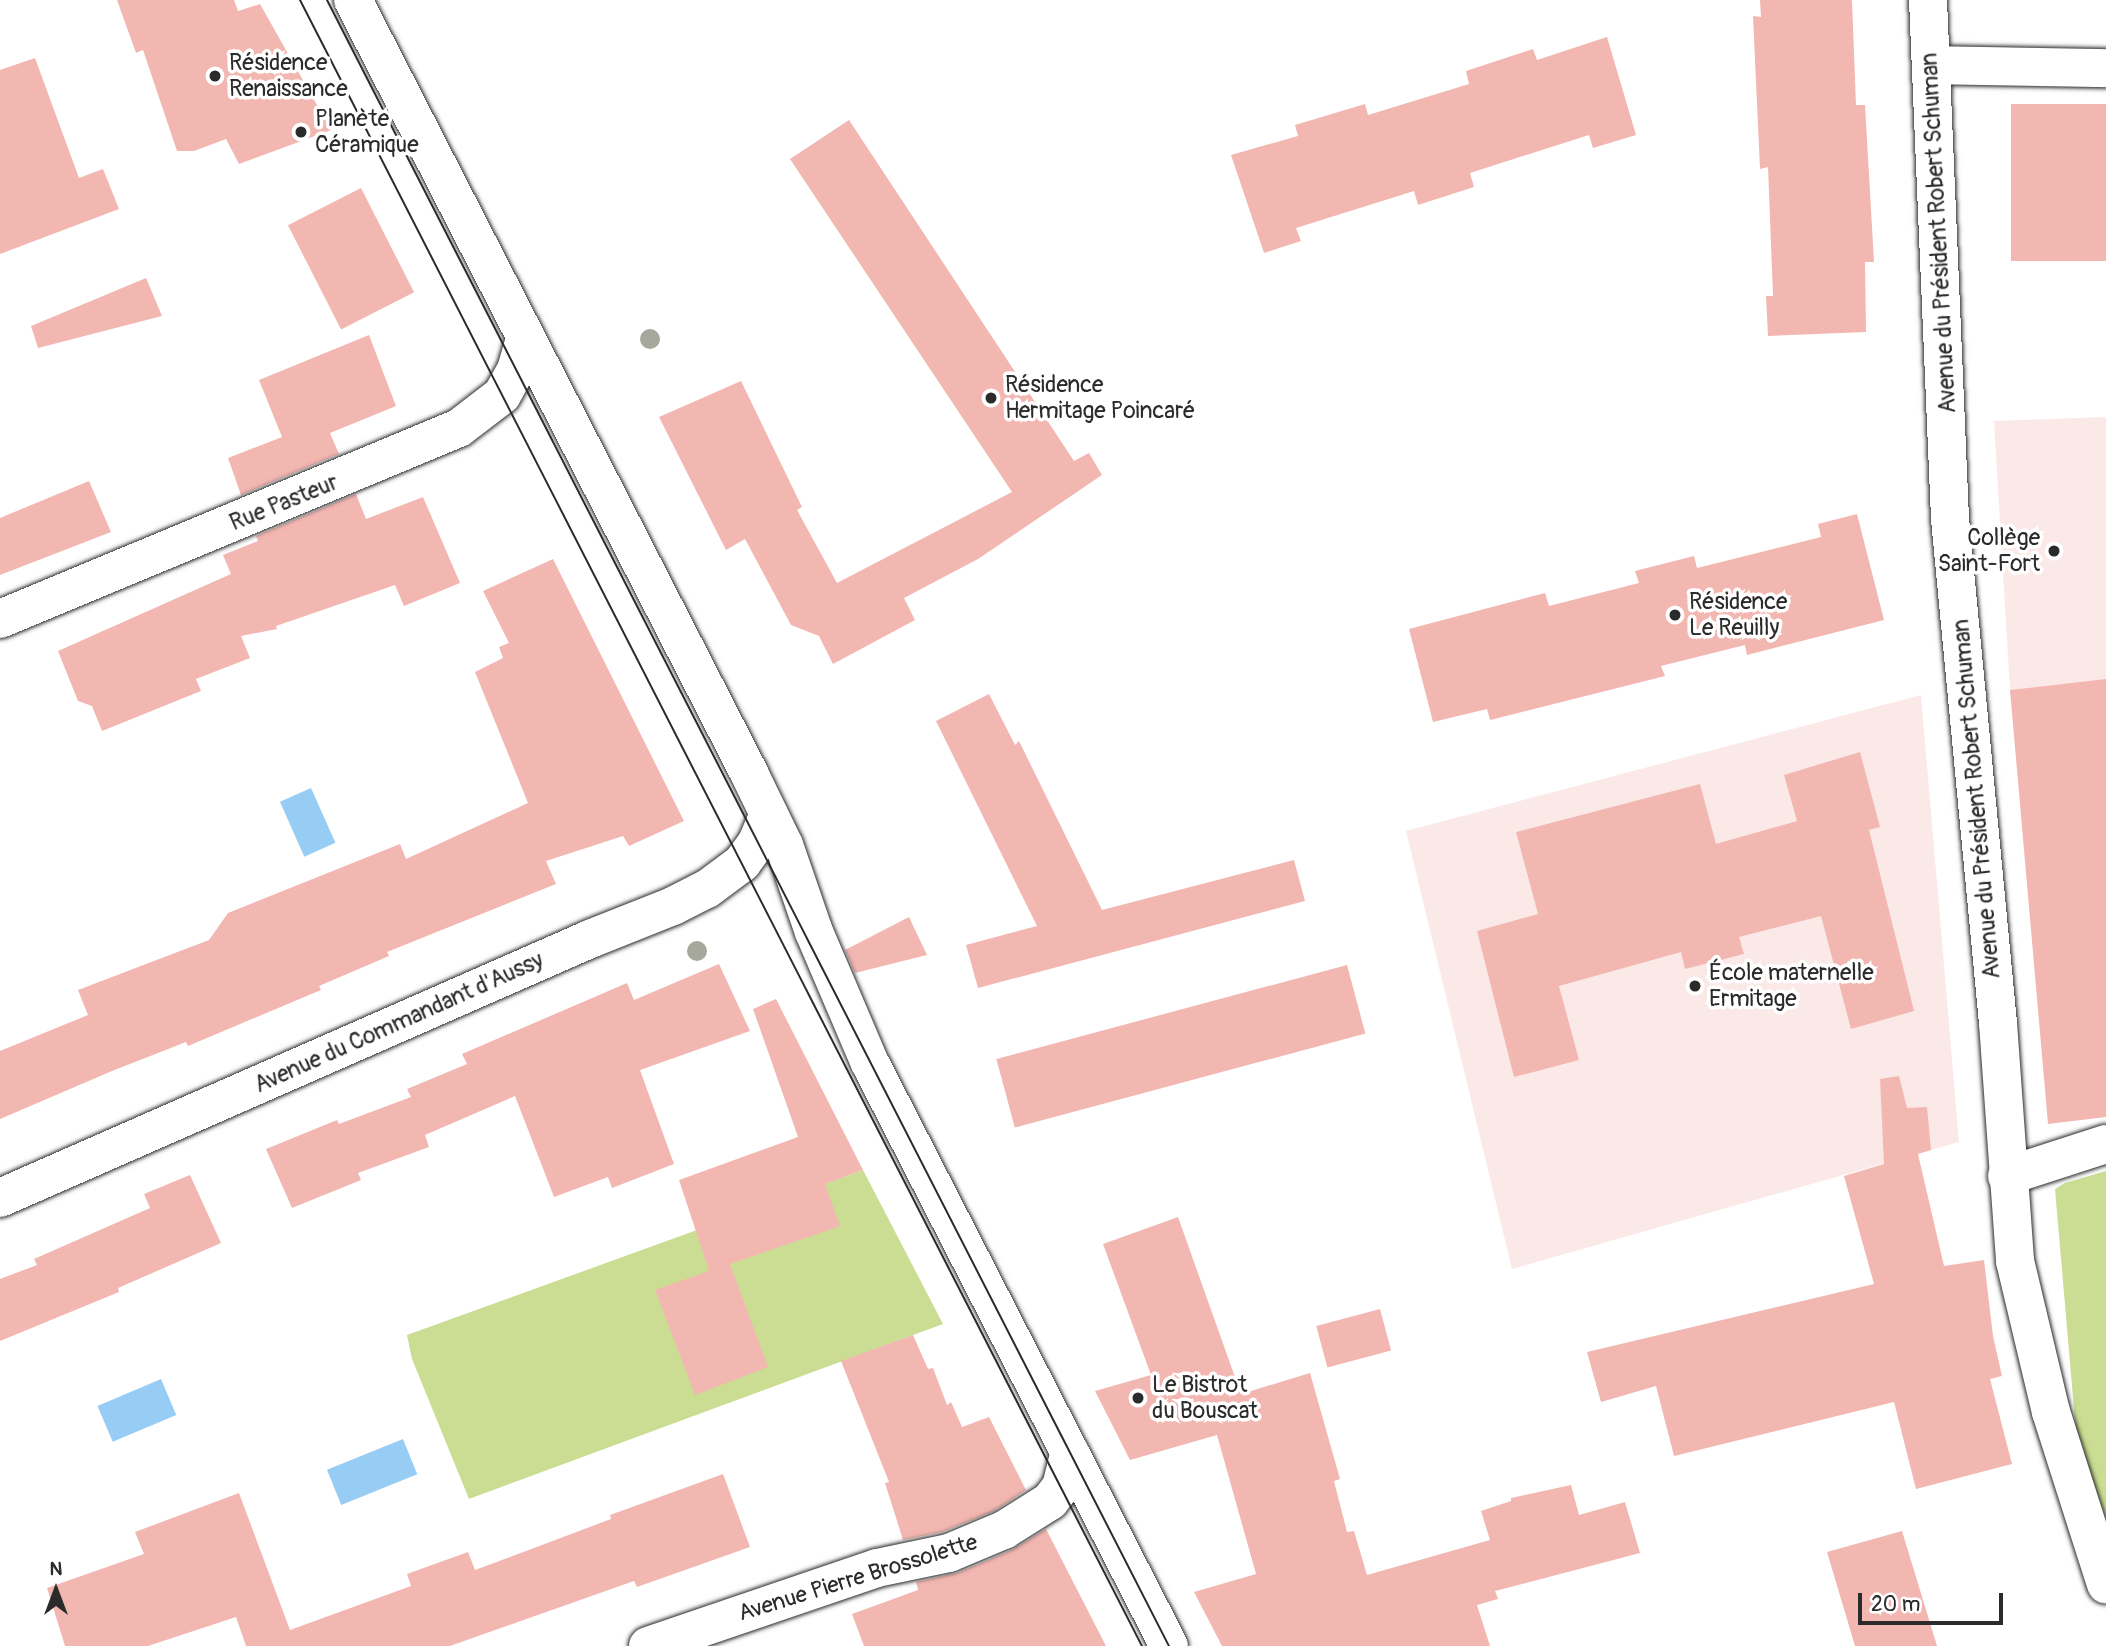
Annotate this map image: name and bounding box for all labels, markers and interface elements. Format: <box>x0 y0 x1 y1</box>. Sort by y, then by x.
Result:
place label: Résidence Renaissance <box>229 49 348 103</box>
street label: Avenue du Président Robert Schuman <box>1916 52 1962 414</box>
marker: Résidence Renaissance <box>207 68 223 84</box>
place label: Planète Céramique <box>315 105 419 159</box>
marker: Planète Céramique <box>293 124 309 140</box>
place label: Résidence Hermitage Poincaré <box>1005 371 1195 425</box>
marker: Résidence Hermitage Poincaré <box>983 390 999 406</box>
street label: Rue Pasteur <box>226 469 342 537</box>
place label: Collège Saint-Fort <box>1938 524 2040 578</box>
marker: Collège Saint-Fort <box>2046 543 2062 559</box>
place label: Résidence Le Reuilly <box>1689 588 1787 642</box>
marker: Résidence Le Reuilly <box>1667 607 1683 623</box>
street label: Avenue du Président Robert Schuman <box>1948 618 2006 980</box>
street label: Avenue du Commandant d'Aussy <box>250 947 548 1099</box>
place label: École maternelle Ermitage <box>1709 959 1874 1013</box>
marker: École maternelle Ermitage <box>1687 978 1703 994</box>
place label: Le Bistrot du Bouscat <box>1152 1371 1258 1425</box>
marker: Le Bistrot du Bouscat <box>1130 1390 1146 1406</box>
street label: Avenue Pierre Brossolette <box>735 1528 981 1628</box>
north arrow <box>21 1555 91 1625</box>
text: N <box>50 1557 62 1581</box>
scale bar <box>1861 1580 2006 1624</box>
text: 20 m <box>1871 1591 1920 1618</box>

